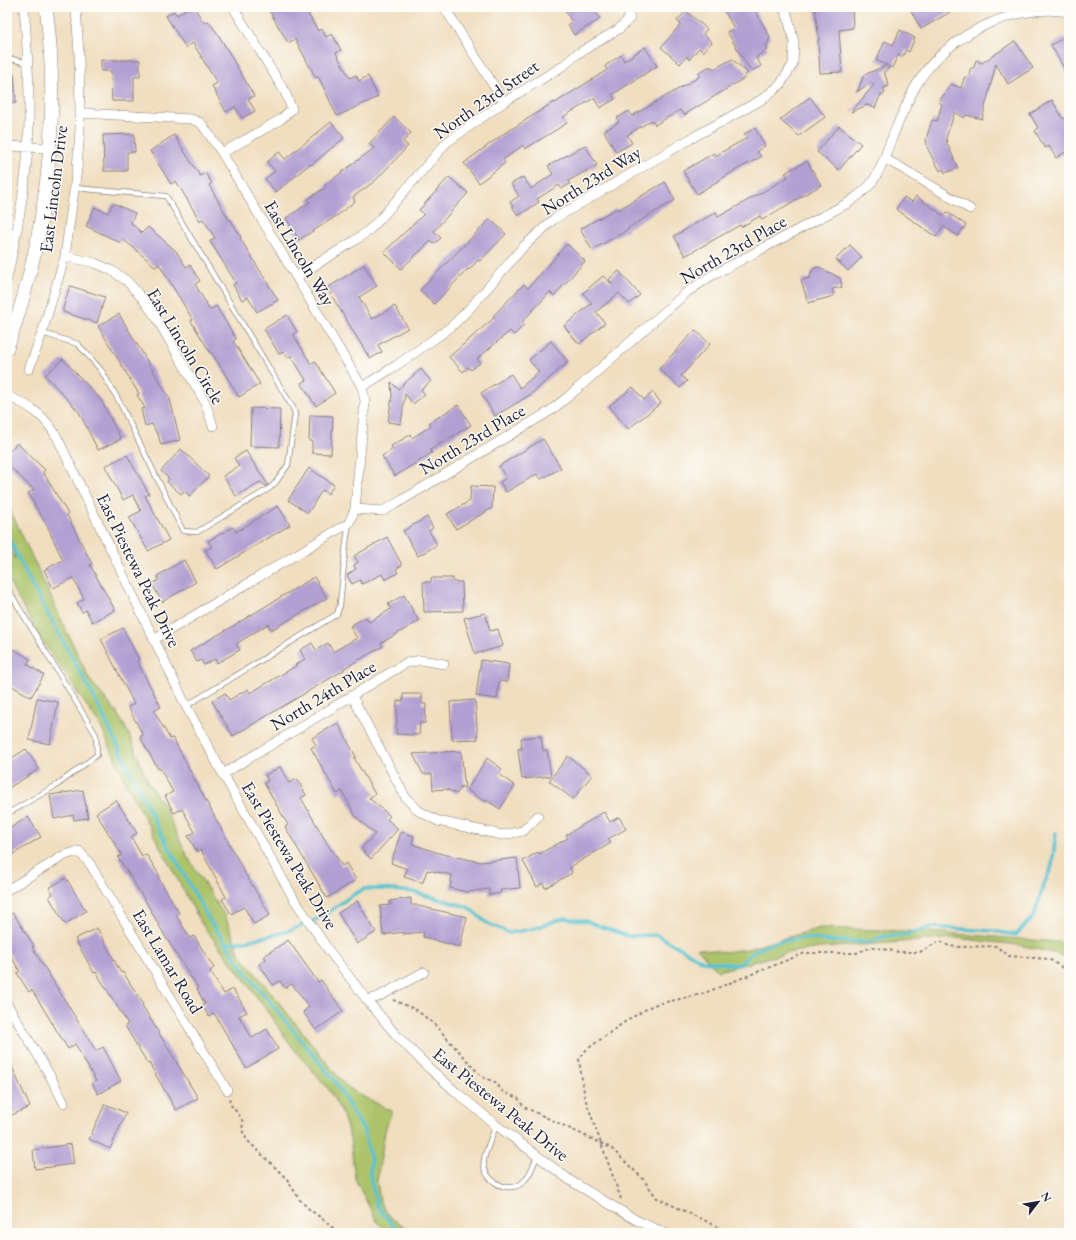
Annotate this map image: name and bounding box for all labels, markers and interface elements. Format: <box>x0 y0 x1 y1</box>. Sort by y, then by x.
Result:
street label: North 23rd Street <box>429 54 543 144</box>
street label: East Lincoln Drive <box>34 124 72 254</box>
street label: North 23rd Way <box>537 140 645 220</box>
street label: East Lincoln Way <box>260 196 341 310</box>
street label: North 23rd Place <box>676 209 790 289</box>
street label: East Lincoln Circle <box>142 284 230 408</box>
street label: North 23rd Place <box>415 398 529 480</box>
street label: East Piestewa Peak Drive <box>92 489 186 651</box>
street label: North 24th Place <box>266 655 380 735</box>
street label: East Piestewa Peak Drive <box>237 777 343 933</box>
street label: East Lamar Road <box>128 904 209 1018</box>
street label: East Piestewa Peak Drive <box>428 1042 574 1166</box>
north arrow <box>1018 1182 1058 1222</box>
text: N <box>1038 1189 1055 1204</box>

